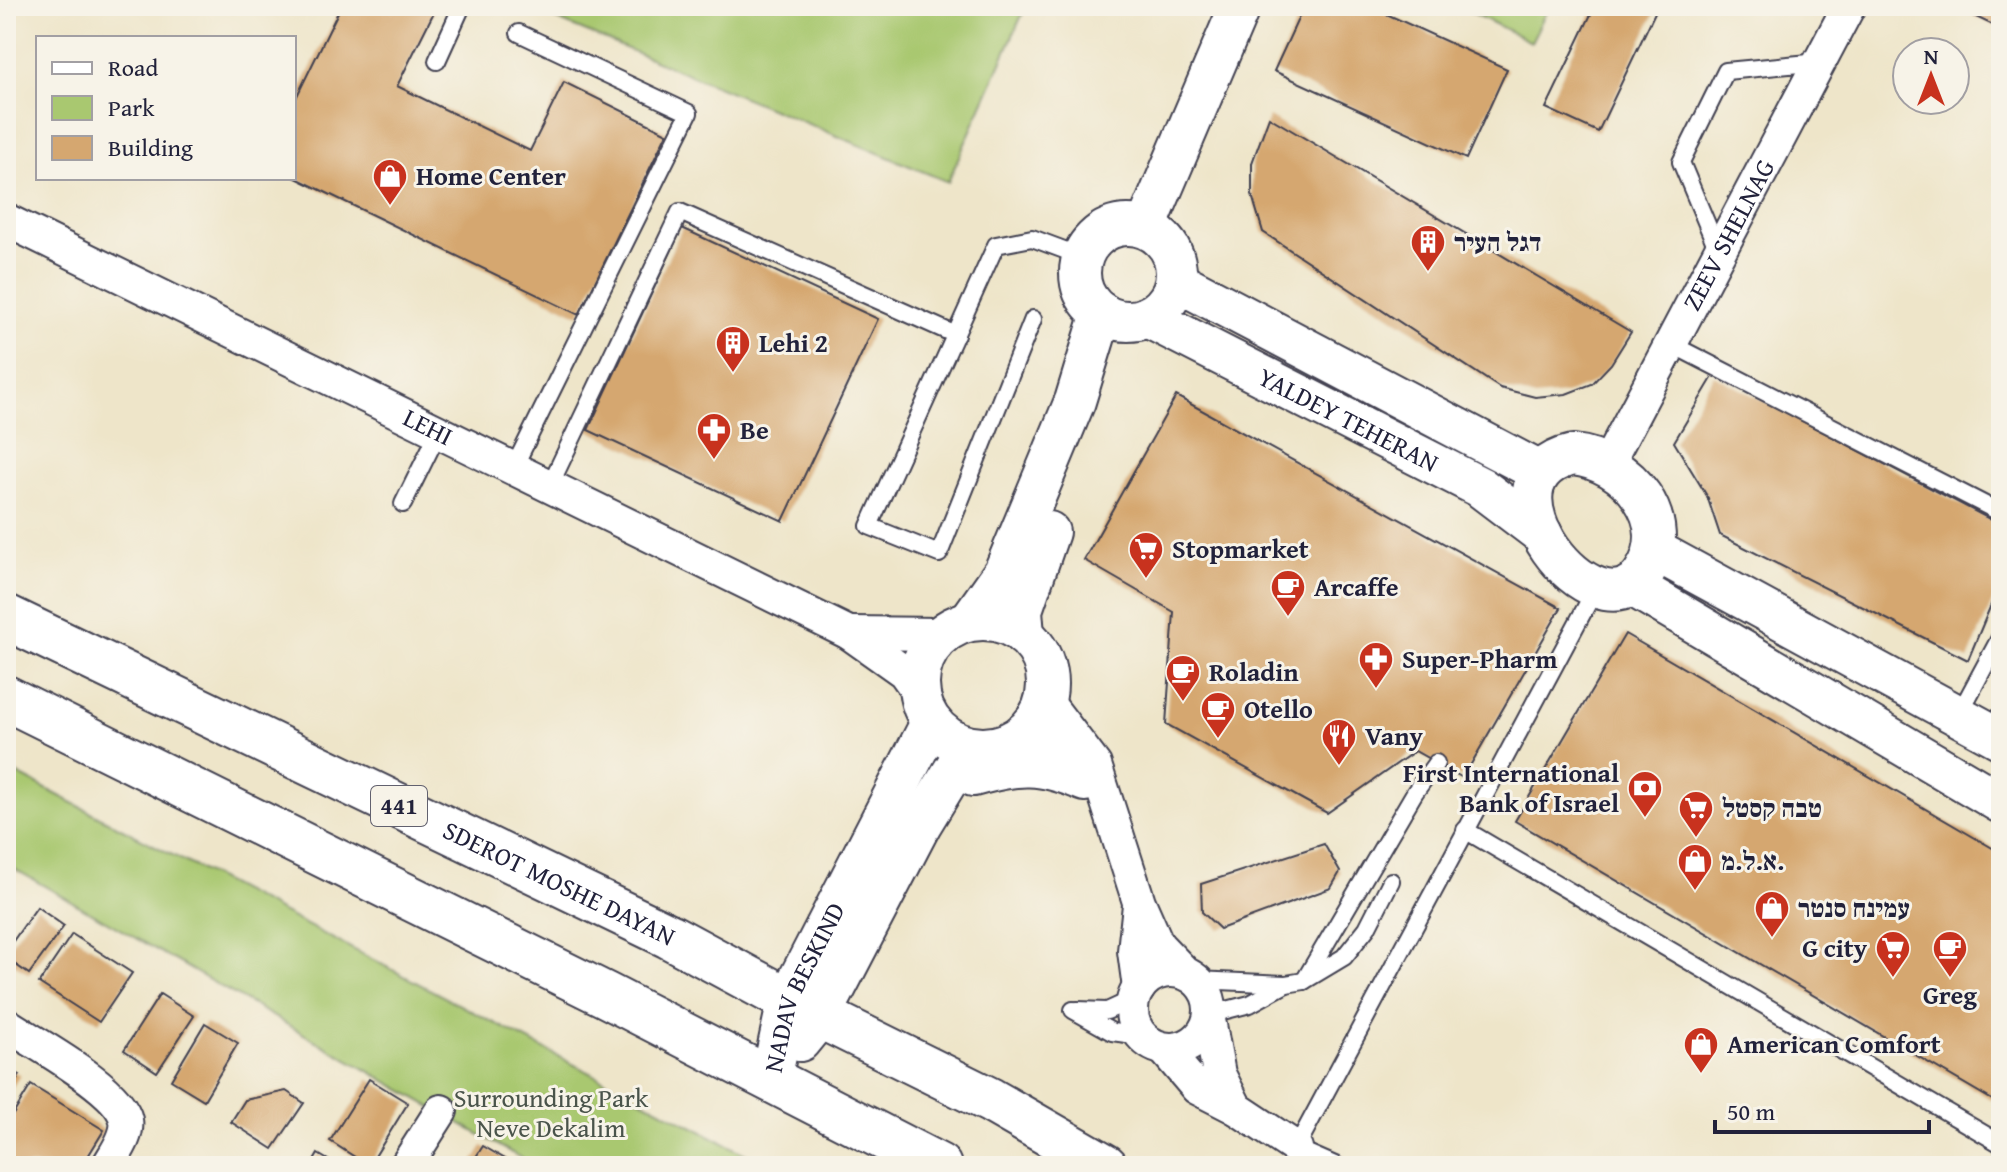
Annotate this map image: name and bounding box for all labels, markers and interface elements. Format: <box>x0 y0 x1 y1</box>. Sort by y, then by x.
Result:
legend <box>36 36 296 180</box>
north arrow <box>1891 36 1971 116</box>
text: N <box>1924 40 1939 72</box>
text: Road <box>108 50 158 85</box>
text: Park <box>108 90 155 125</box>
text: Building <box>108 130 193 165</box>
street label: ZEEV SHELNAG <box>1672 152 1784 317</box>
place label: Home Center <box>416 156 566 195</box>
shop icon: Home Center <box>371 157 409 207</box>
place label: דגל העיר <box>1454 222 1541 261</box>
building icon: דגל העיר <box>1409 223 1447 273</box>
place label: Lehi 2 <box>759 323 828 362</box>
building icon: Lehi 2 <box>714 324 752 374</box>
street label: YALDEY TEHERAN <box>1251 357 1446 482</box>
street label: LEHI <box>397 398 460 455</box>
place label: Be <box>740 410 769 449</box>
pharmacy icon: Be <box>695 411 733 461</box>
place label: Stopmarket <box>1172 529 1309 568</box>
supermarket icon: Stopmarket <box>1127 530 1165 580</box>
place label: Arcaffe <box>1314 567 1399 606</box>
cafe icon: Arcaffe <box>1269 568 1307 618</box>
place label: Super-Pharm <box>1402 639 1558 678</box>
pharmacy icon: Super-Pharm <box>1357 640 1395 690</box>
place label: Roladin <box>1209 652 1299 691</box>
cafe icon: Roladin <box>1164 653 1202 703</box>
place label: Otello <box>1244 689 1313 728</box>
cafe icon: Otello <box>1199 690 1237 740</box>
place label: Vany <box>1365 716 1424 755</box>
restaurant icon: Vany <box>1320 717 1358 767</box>
place label: First International Bank of Israel <box>1403 753 1619 822</box>
bank icon: First International Bank of Israel <box>1626 769 1664 819</box>
road number: 441 <box>371 786 427 826</box>
place label: טבה קסטל <box>1722 788 1822 827</box>
supermarket icon: טבה קסטל <box>1677 789 1715 839</box>
street label: SDEROT MOSHE DAYAN <box>437 810 682 955</box>
place label: א.ל.מ. <box>1721 841 1784 880</box>
shop icon: א.ל.מ. <box>1676 842 1714 892</box>
place label: עמינח סנטר <box>1798 888 1910 927</box>
shop icon: עמינח סנטר <box>1753 889 1791 939</box>
street label: NADAV BESKIND <box>753 895 854 1076</box>
place label: G city <box>1802 928 1868 967</box>
supermarket icon: G city <box>1874 929 1912 979</box>
cafe icon: Greg <box>1931 929 1969 979</box>
place label: Greg <box>1923 975 1977 1014</box>
place label: American Comfort <box>1727 1024 1941 1063</box>
shop icon: American Comfort <box>1682 1025 1720 1075</box>
park label: Surrounding Park Neve Dekalim <box>454 1078 649 1147</box>
scale bar <box>1715 1084 1929 1134</box>
text: 50 m <box>1727 1094 1775 1129</box>

